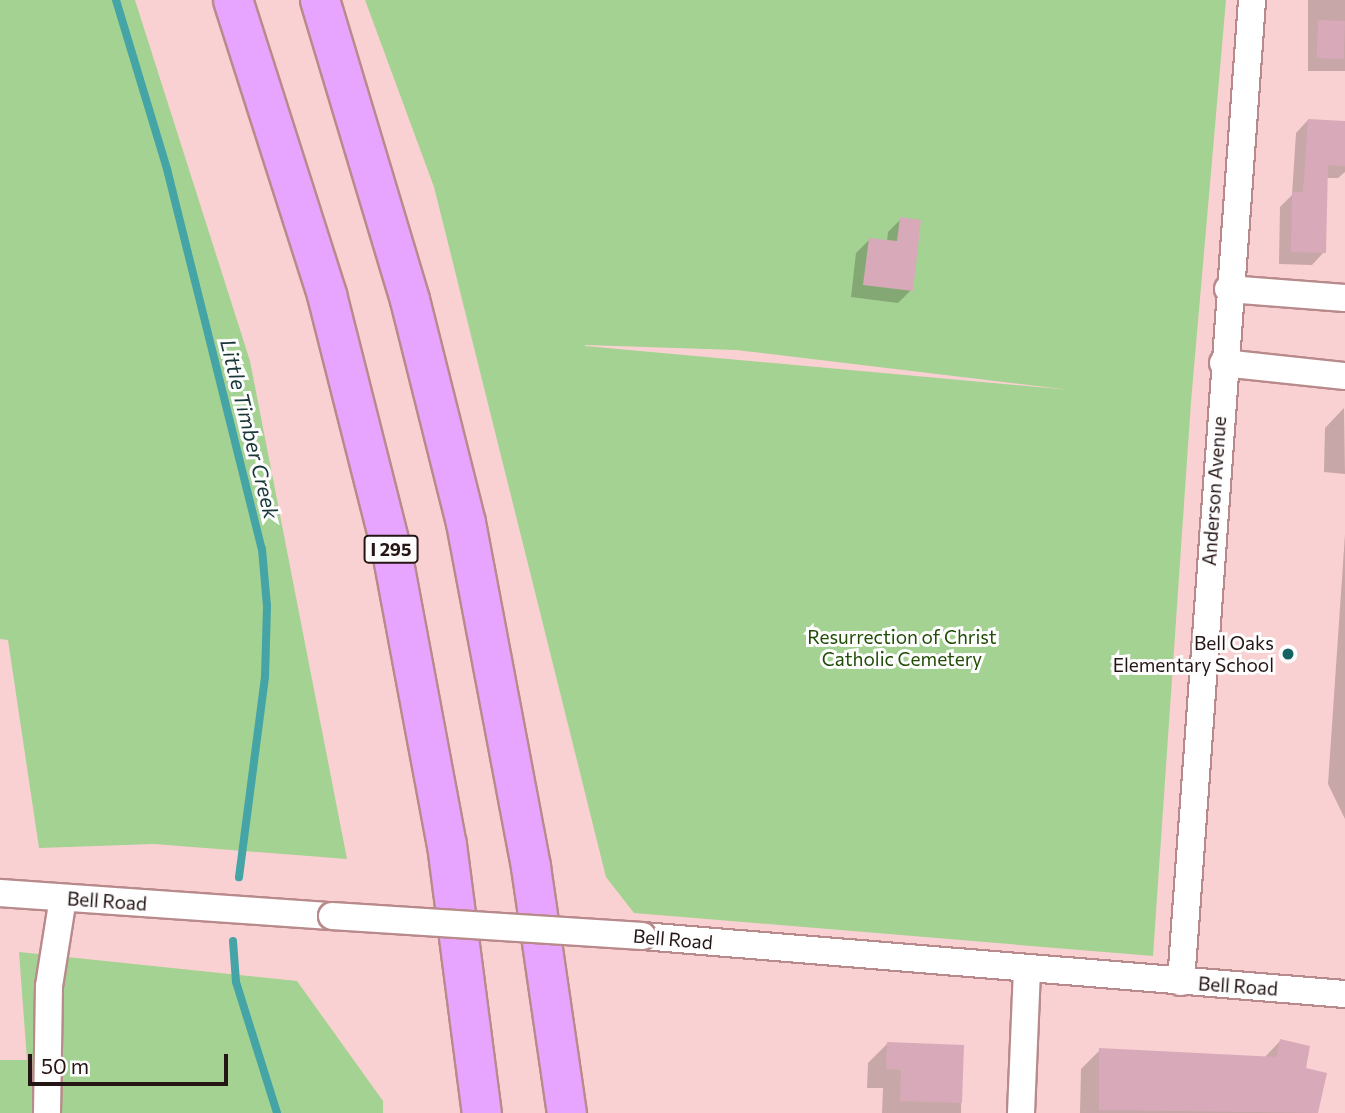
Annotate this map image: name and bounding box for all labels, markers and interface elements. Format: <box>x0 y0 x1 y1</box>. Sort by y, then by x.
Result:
water label: Little Timber Creek <box>216 337 284 521</box>
street label: Anderson Avenue <box>1197 415 1231 567</box>
road number: I 295 <box>363 534 419 564</box>
park label: Resurrection of Christ Catholic Cemetery <box>807 626 997 670</box>
place label: Bell Oaks Elementary School <box>1113 632 1274 676</box>
marker: Bell Oaks Elementary School <box>1280 646 1296 662</box>
street label: Bell Road <box>66 887 148 915</box>
street label: Bell Road <box>632 924 714 954</box>
street label: Bell Road <box>1197 972 1279 1000</box>
scale bar <box>32 1040 231 1084</box>
text: 50 m <box>41 1053 89 1078</box>

